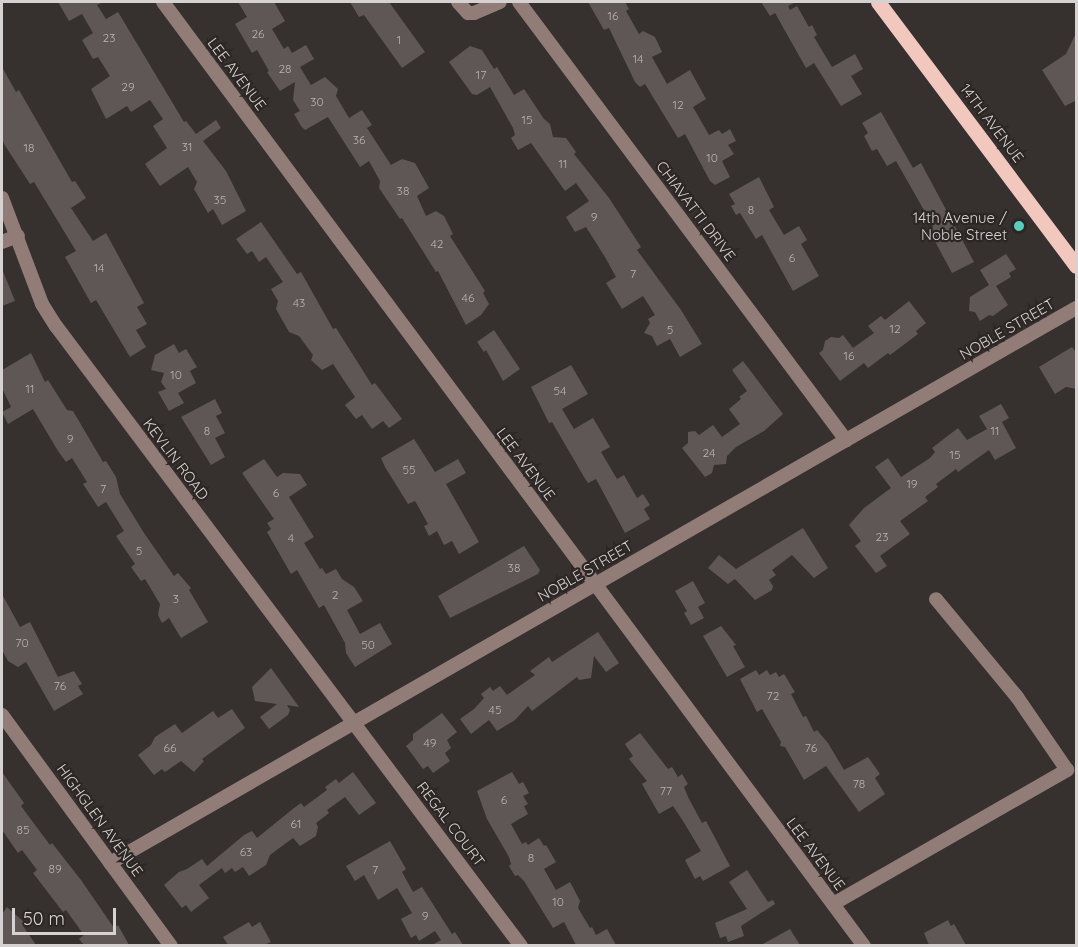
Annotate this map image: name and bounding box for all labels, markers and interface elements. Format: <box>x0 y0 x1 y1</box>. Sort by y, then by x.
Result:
house number: 16 <box>608 9 618 23</box>
house number: 26 <box>251 27 265 41</box>
house number: 23 <box>103 31 115 45</box>
house number: 1 <box>397 33 401 47</box>
street label: LEE AVENUE <box>204 34 270 114</box>
house number: 14 <box>633 52 643 66</box>
house number: 28 <box>278 62 292 76</box>
house number: 17 <box>476 68 486 82</box>
house number: 29 <box>121 80 135 94</box>
street label: 14TH AVENUE <box>956 80 1028 166</box>
house number: 30 <box>310 95 324 109</box>
house number: 12 <box>672 98 684 112</box>
house number: 15 <box>522 113 532 127</box>
house number: 36 <box>353 133 365 147</box>
house number: 31 <box>182 140 192 154</box>
house number: 18 <box>24 141 34 155</box>
house number: 10 <box>706 151 718 165</box>
house number: 11 <box>559 157 567 171</box>
street label: CHIAVATTI DRIVE <box>653 157 739 265</box>
house number: 38 <box>397 184 409 198</box>
house number: 35 <box>214 193 226 207</box>
house number: 8 <box>748 203 754 217</box>
place label: 14th Avenue / Noble Street <box>913 208 1007 243</box>
house number: 9 <box>591 210 597 224</box>
marker: 14th Avenue / Noble Street <box>1012 219 1026 233</box>
house number: 42 <box>431 237 443 251</box>
house number: 6 <box>789 251 795 265</box>
house number: 14 <box>94 261 104 275</box>
house number: 7 <box>630 267 636 281</box>
house number: 46 <box>462 291 474 305</box>
street label: NOBLE STREET <box>956 295 1058 363</box>
house number: 43 <box>293 296 305 310</box>
house number: 12 <box>889 322 901 336</box>
house number: 5 <box>667 323 673 337</box>
house number: 16 <box>844 349 854 363</box>
house number: 10 <box>170 368 182 382</box>
house number: 11 <box>26 382 34 396</box>
house number: 54 <box>554 384 566 398</box>
street label: KEVLIN ROAD <box>140 415 212 503</box>
house number: 8 <box>204 424 210 438</box>
street label: LEE AVENUE <box>493 424 559 504</box>
house number: 11 <box>991 424 999 438</box>
house number: 9 <box>67 432 73 446</box>
house number: 24 <box>703 446 715 460</box>
house number: 15 <box>950 448 960 462</box>
house number: 55 <box>402 463 416 477</box>
house number: 19 <box>906 477 918 491</box>
house number: 7 <box>100 482 106 496</box>
house number: 6 <box>273 486 279 500</box>
house number: 23 <box>876 530 888 544</box>
house number: 4 <box>288 531 294 545</box>
street label: NOBLE STREET <box>534 537 636 605</box>
house number: 5 <box>136 544 142 558</box>
house number: 38 <box>508 561 520 575</box>
house number: 2 <box>332 588 338 602</box>
house number: 3 <box>173 592 179 606</box>
house number: 70 <box>15 636 29 650</box>
house number: 50 <box>361 638 375 652</box>
house number: 76 <box>54 679 66 693</box>
house number: 72 <box>767 689 779 703</box>
house number: 45 <box>489 703 501 717</box>
house number: 49 <box>424 736 436 750</box>
house number: 66 <box>164 741 176 755</box>
house number: 76 <box>805 741 817 755</box>
street label: HIGHGLEN AVENUE <box>53 760 147 880</box>
house number: 78 <box>853 777 865 791</box>
street label: REGAL COURT <box>413 778 489 870</box>
house number: 77 <box>660 784 672 798</box>
house number: 6 <box>501 793 507 807</box>
street label: LEE AVENUE <box>783 814 849 894</box>
house number: 61 <box>291 817 301 831</box>
house number: 85 <box>16 823 30 837</box>
house number: 63 <box>240 845 252 859</box>
house number: 8 <box>528 851 534 865</box>
house number: 89 <box>48 862 62 876</box>
house number: 7 <box>372 863 378 877</box>
house number: 10 <box>552 895 564 909</box>
scale bar <box>15 896 118 934</box>
text: 50 m <box>23 907 65 930</box>
house number: 9 <box>422 909 428 923</box>

